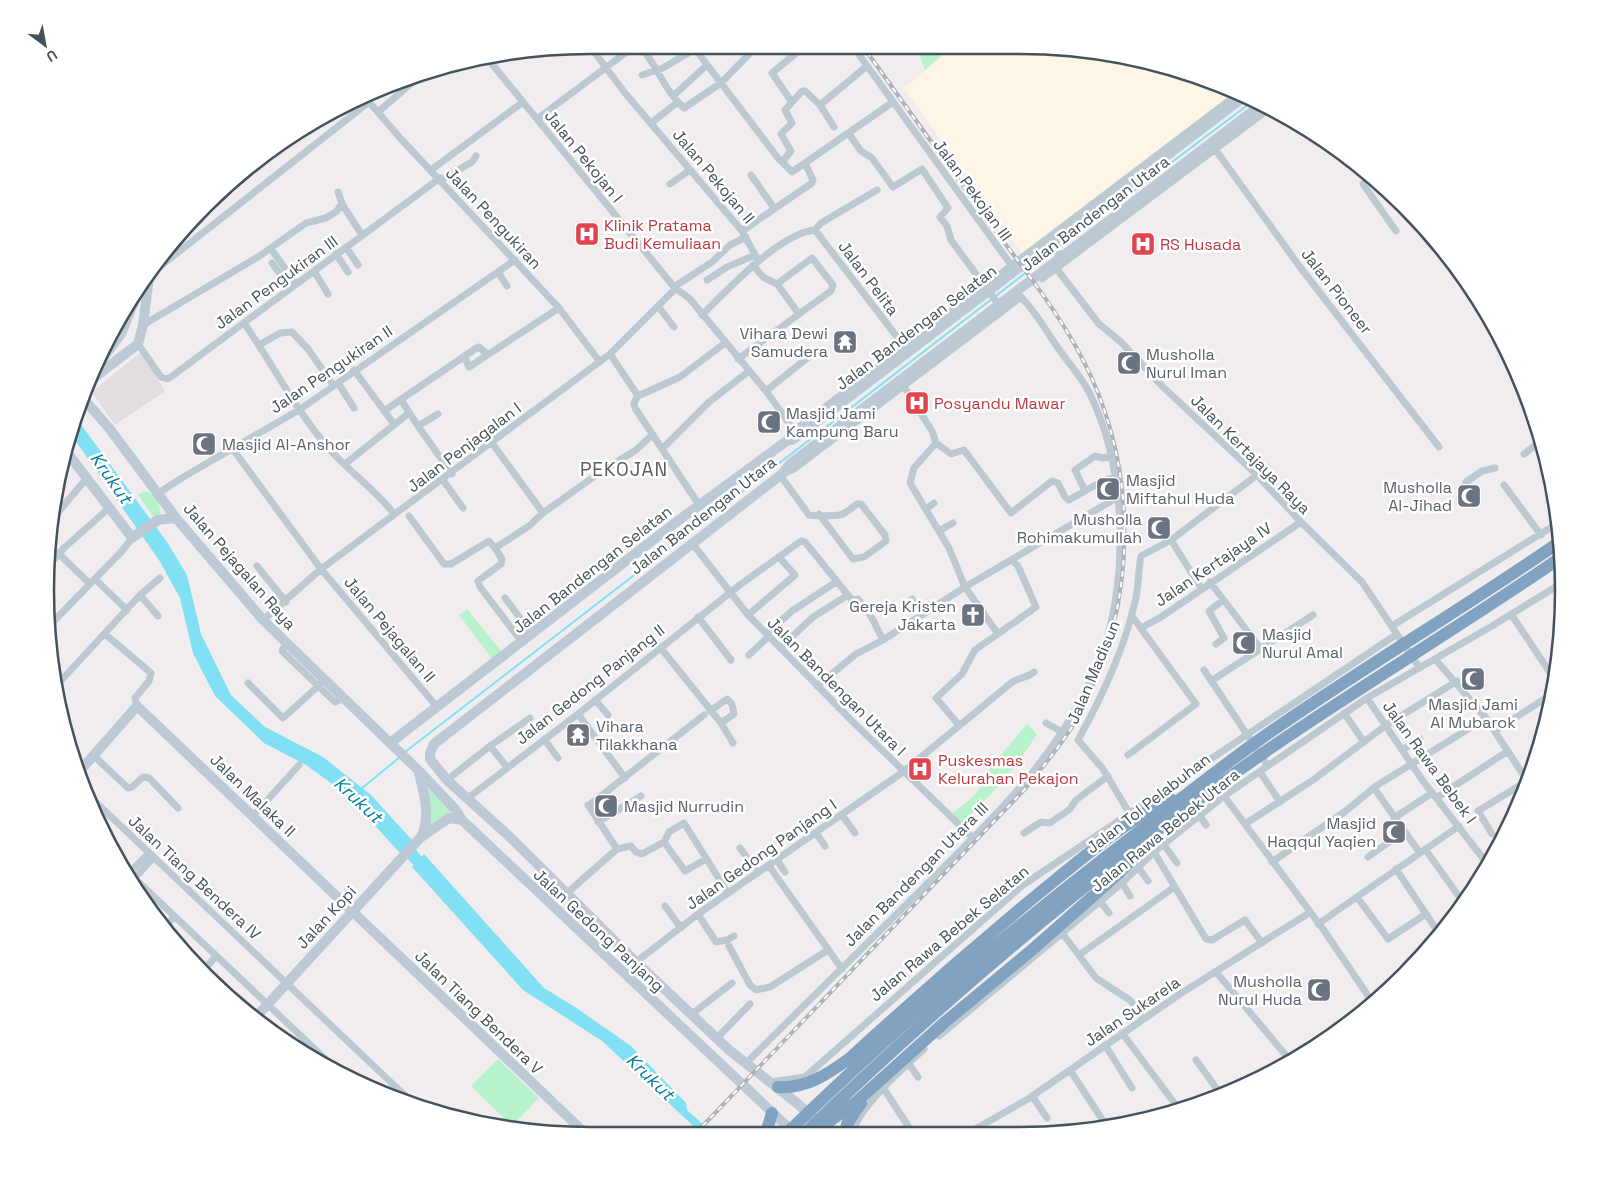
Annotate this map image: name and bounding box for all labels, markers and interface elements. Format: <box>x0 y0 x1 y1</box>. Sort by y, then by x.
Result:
north arrow <box>20 20 70 70</box>
text: U <box>43 46 61 66</box>
street label: Jalan Pekojan I <box>540 106 627 207</box>
street label: Jalan Pekojan II <box>668 125 759 228</box>
street label: Jalan Pekojan III <box>929 135 1017 245</box>
street label: Jalan Bandengan Utara <box>1017 151 1174 276</box>
street label: Jalan Pengukiran <box>441 163 546 274</box>
place label: Klinik Pratama Budi Kemuliaan <box>604 215 721 254</box>
hospital icon: Klinik Pratama Budi Kemuliaan <box>574 221 600 247</box>
street label: Jalan Pengukiran III <box>211 231 342 334</box>
hospital icon: RS Husada <box>1130 231 1156 257</box>
place label: RS Husada <box>1160 234 1241 255</box>
street label: Jalan Pelita <box>834 237 904 320</box>
street label: Jalan Pioneer <box>1296 244 1377 339</box>
street label: Jalan Bandengan Selatan <box>832 260 1001 395</box>
street label: Jalan Pengukiran II <box>266 321 397 418</box>
place label: Vihara Dewi Samudera <box>739 323 828 362</box>
temple icon: Vihara Dewi Samudera <box>832 329 858 355</box>
place label: Musholla Nurul Iman <box>1146 344 1227 383</box>
mosque icon: Musholla Nurul Iman <box>1116 350 1142 376</box>
hospital icon: Posyandu Mawar <box>904 390 930 416</box>
street label: Jalan Kertajaya Raya <box>1186 390 1315 519</box>
place label: Posyandu Mawar <box>934 393 1065 414</box>
street label: Jalan Penjagalan I <box>403 398 525 497</box>
place label: Masjid Jami Kampung Baru <box>786 403 899 442</box>
mosque icon: Masjid Jami Kampung Baru <box>756 409 782 435</box>
mosque icon: Masjid Al-Anshor <box>191 431 217 457</box>
place label: Masjid Al-Anshor <box>222 434 351 455</box>
water label: Krukut <box>85 447 138 509</box>
street label: Jalan Bandengan Utara <box>626 452 781 579</box>
district label: PEKOJAN <box>580 457 668 482</box>
place label: Masjid Miftahul Huda <box>1126 470 1234 509</box>
mosque icon: Masjid Miftahul Huda <box>1095 476 1121 502</box>
place label: Musholla Al-Jihad <box>1383 477 1452 516</box>
mosque icon: Musholla Al-Jihad <box>1456 483 1482 509</box>
street label: Jalan Pejagalan Raya <box>179 498 301 634</box>
street label: Jalan Bandengan Selatan <box>509 501 676 638</box>
place label: Musholla Rohimakumullah <box>1017 509 1142 548</box>
mosque icon: Musholla Rohimakumullah <box>1146 515 1172 541</box>
street label: Jalan Kertajaya IV <box>1151 517 1276 611</box>
street label: Jalan Pejagalan II <box>339 572 440 686</box>
place label: Gereja Kristen Jakarta <box>849 596 956 635</box>
church icon: Gereja Kristen Jakarta <box>960 602 986 628</box>
street label: Jalan Bandengan Utara I <box>763 612 911 760</box>
street label: Jalan Madisun <box>1062 617 1125 727</box>
street label: Jalan Gedong Panjang II <box>512 620 669 749</box>
place label: Masjid Nurul Amal <box>1262 624 1343 663</box>
mosque icon: Masjid Nurul Amal <box>1231 630 1257 656</box>
mosque icon: Masjid Jami Al Mubarok <box>1460 666 1486 692</box>
place label: Masjid Jami Al Mubarok <box>1428 694 1518 733</box>
street label: Jalan Rawa Bebek I <box>1378 697 1481 828</box>
place label: Vihara Tilakkhana <box>596 716 678 755</box>
temple icon: Vihara Tilakkhana <box>565 722 591 748</box>
street label: Jalan Tol Pelabuhan <box>1082 748 1214 858</box>
street label: Jalan Malaka II <box>205 749 300 841</box>
place label: Puskesmas Kelurahan Pekajon <box>938 750 1079 789</box>
hospital icon: Puskesmas Kelurahan Pekajon <box>907 756 933 782</box>
street label: Jalan Rawa Bebek Utara <box>1087 764 1244 897</box>
water label: Krukut <box>329 772 389 829</box>
mosque icon: Masjid Nurrudin <box>593 793 619 819</box>
street label: Jalan Gedong Panjang I <box>682 794 841 914</box>
place label: Masjid Nurrudin <box>624 796 744 817</box>
street label: Jalan Bandengan Utara III <box>840 798 993 951</box>
street label: Jalan Tiang Bendera IV <box>124 810 266 944</box>
place label: Masjid Haqqul Yaqien <box>1267 813 1376 852</box>
mosque icon: Masjid Haqqul Yaqien <box>1381 819 1407 845</box>
street label: Jalan Rawa Bebek Selatan <box>866 861 1033 1006</box>
street label: Jalan Gedong Panjang <box>529 864 669 997</box>
street label: Jalan Kopi <box>292 881 361 953</box>
street label: Jalan Tiang Bendera V <box>410 946 547 1079</box>
place label: Musholla Nurul Huda <box>1218 971 1302 1010</box>
street label: Jalan Sukarela <box>1080 972 1184 1051</box>
mosque icon: Musholla Nurul Huda <box>1306 977 1332 1003</box>
water label: Krukut <box>622 1048 680 1106</box>

